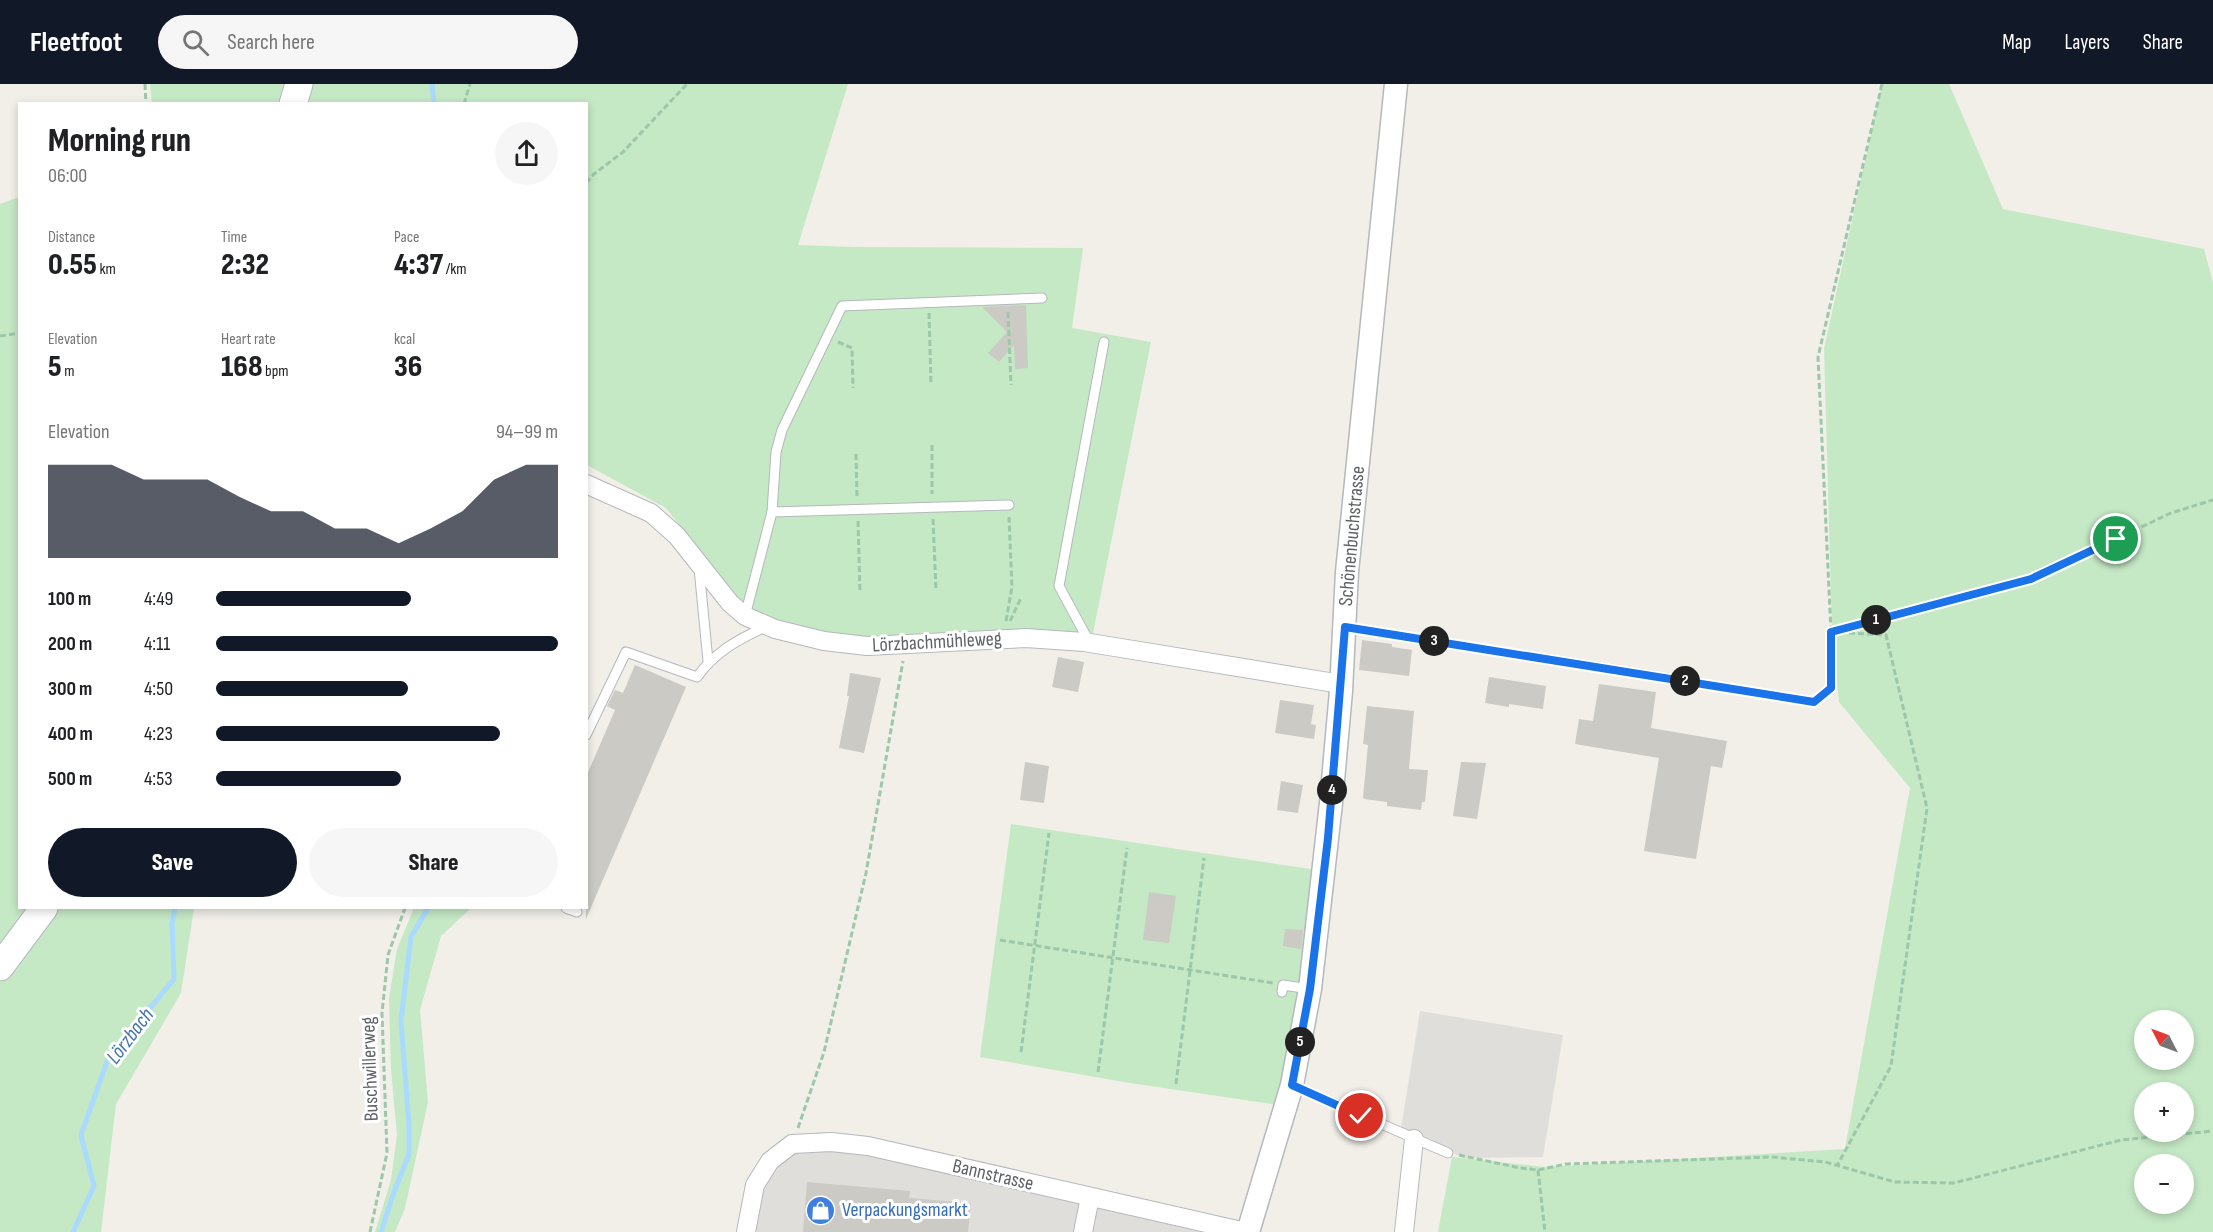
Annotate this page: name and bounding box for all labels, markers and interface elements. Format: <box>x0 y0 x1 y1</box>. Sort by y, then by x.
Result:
search box <box>158 15 578 69</box>
text: Fleetfoot <box>30 26 122 59</box>
icon: search <box>179 26 212 59</box>
text: Search here <box>227 29 315 56</box>
text: Map <box>2002 30 2031 55</box>
text: Layers <box>2064 30 2110 55</box>
text: Share <box>2143 30 2183 55</box>
text: Morning run <box>48 121 191 161</box>
button: share <box>495 122 558 185</box>
text: 06:00 <box>48 164 87 188</box>
text: Distance <box>48 228 95 247</box>
text: Time <box>221 228 247 247</box>
text: Pace <box>394 228 419 247</box>
text: 0.55 <box>48 247 97 283</box>
text: 2:32 <box>221 247 269 283</box>
text: 4:37 <box>394 247 443 283</box>
text: km <box>97 260 116 279</box>
text: /km <box>443 260 467 279</box>
text: Elevation <box>48 330 97 349</box>
text: Heart rate <box>221 330 276 349</box>
text: kcal <box>394 330 415 349</box>
text: 5 <box>48 349 62 385</box>
text: 168 <box>221 349 263 385</box>
text: 36 <box>394 349 422 385</box>
text: m <box>62 362 74 381</box>
text: bpm <box>263 362 289 381</box>
text: Elevation <box>48 420 110 444</box>
text: 94–99 m <box>496 420 558 444</box>
street label: Schönenbuchstrasse <box>1334 465 1370 607</box>
pin <box>2090 513 2141 564</box>
icon: arrive <box>2099 522 2132 555</box>
text: 100 m <box>48 587 91 611</box>
text: 4:49 <box>144 587 173 611</box>
pin: 1 <box>1861 605 1891 635</box>
text: 1 <box>1873 610 1879 629</box>
pin: 3 <box>1419 626 1449 656</box>
street label: Lörzbachmühleweg <box>872 627 1002 657</box>
text: 3 <box>1430 631 1438 650</box>
text: 200 m <box>48 632 92 656</box>
text: 4:11 <box>144 632 170 656</box>
pin: 2 <box>1670 666 1700 696</box>
text: 2 <box>1681 671 1689 690</box>
text: 300 m <box>48 677 92 701</box>
text: 4:50 <box>144 677 173 701</box>
text: 400 m <box>48 722 93 746</box>
text: 4:23 <box>144 722 173 746</box>
text: 500 m <box>48 767 92 791</box>
text: 4:53 <box>144 767 173 791</box>
pin: 4 <box>1317 775 1347 805</box>
text: 4 <box>1328 780 1336 799</box>
button: Save <box>48 828 297 897</box>
button: Share <box>309 828 558 897</box>
water label: Lörzbach <box>101 1003 159 1069</box>
north arrow <box>2134 1010 2194 1070</box>
map controls <box>2134 1010 2194 1214</box>
street label: Buschwillerweg <box>356 1016 384 1122</box>
pin: 5 <box>1285 1027 1315 1057</box>
text: 5 <box>1296 1032 1304 1051</box>
button: + <box>2134 1082 2194 1142</box>
pin <box>1335 1090 1386 1141</box>
icon: check <box>1344 1099 1377 1132</box>
street label: Bannstrasse <box>950 1154 1036 1196</box>
button: − <box>2134 1154 2194 1214</box>
shop icon: Verpackungsmarkt <box>805 1194 837 1226</box>
place label: Verpackungsmarkt <box>842 1198 968 1222</box>

